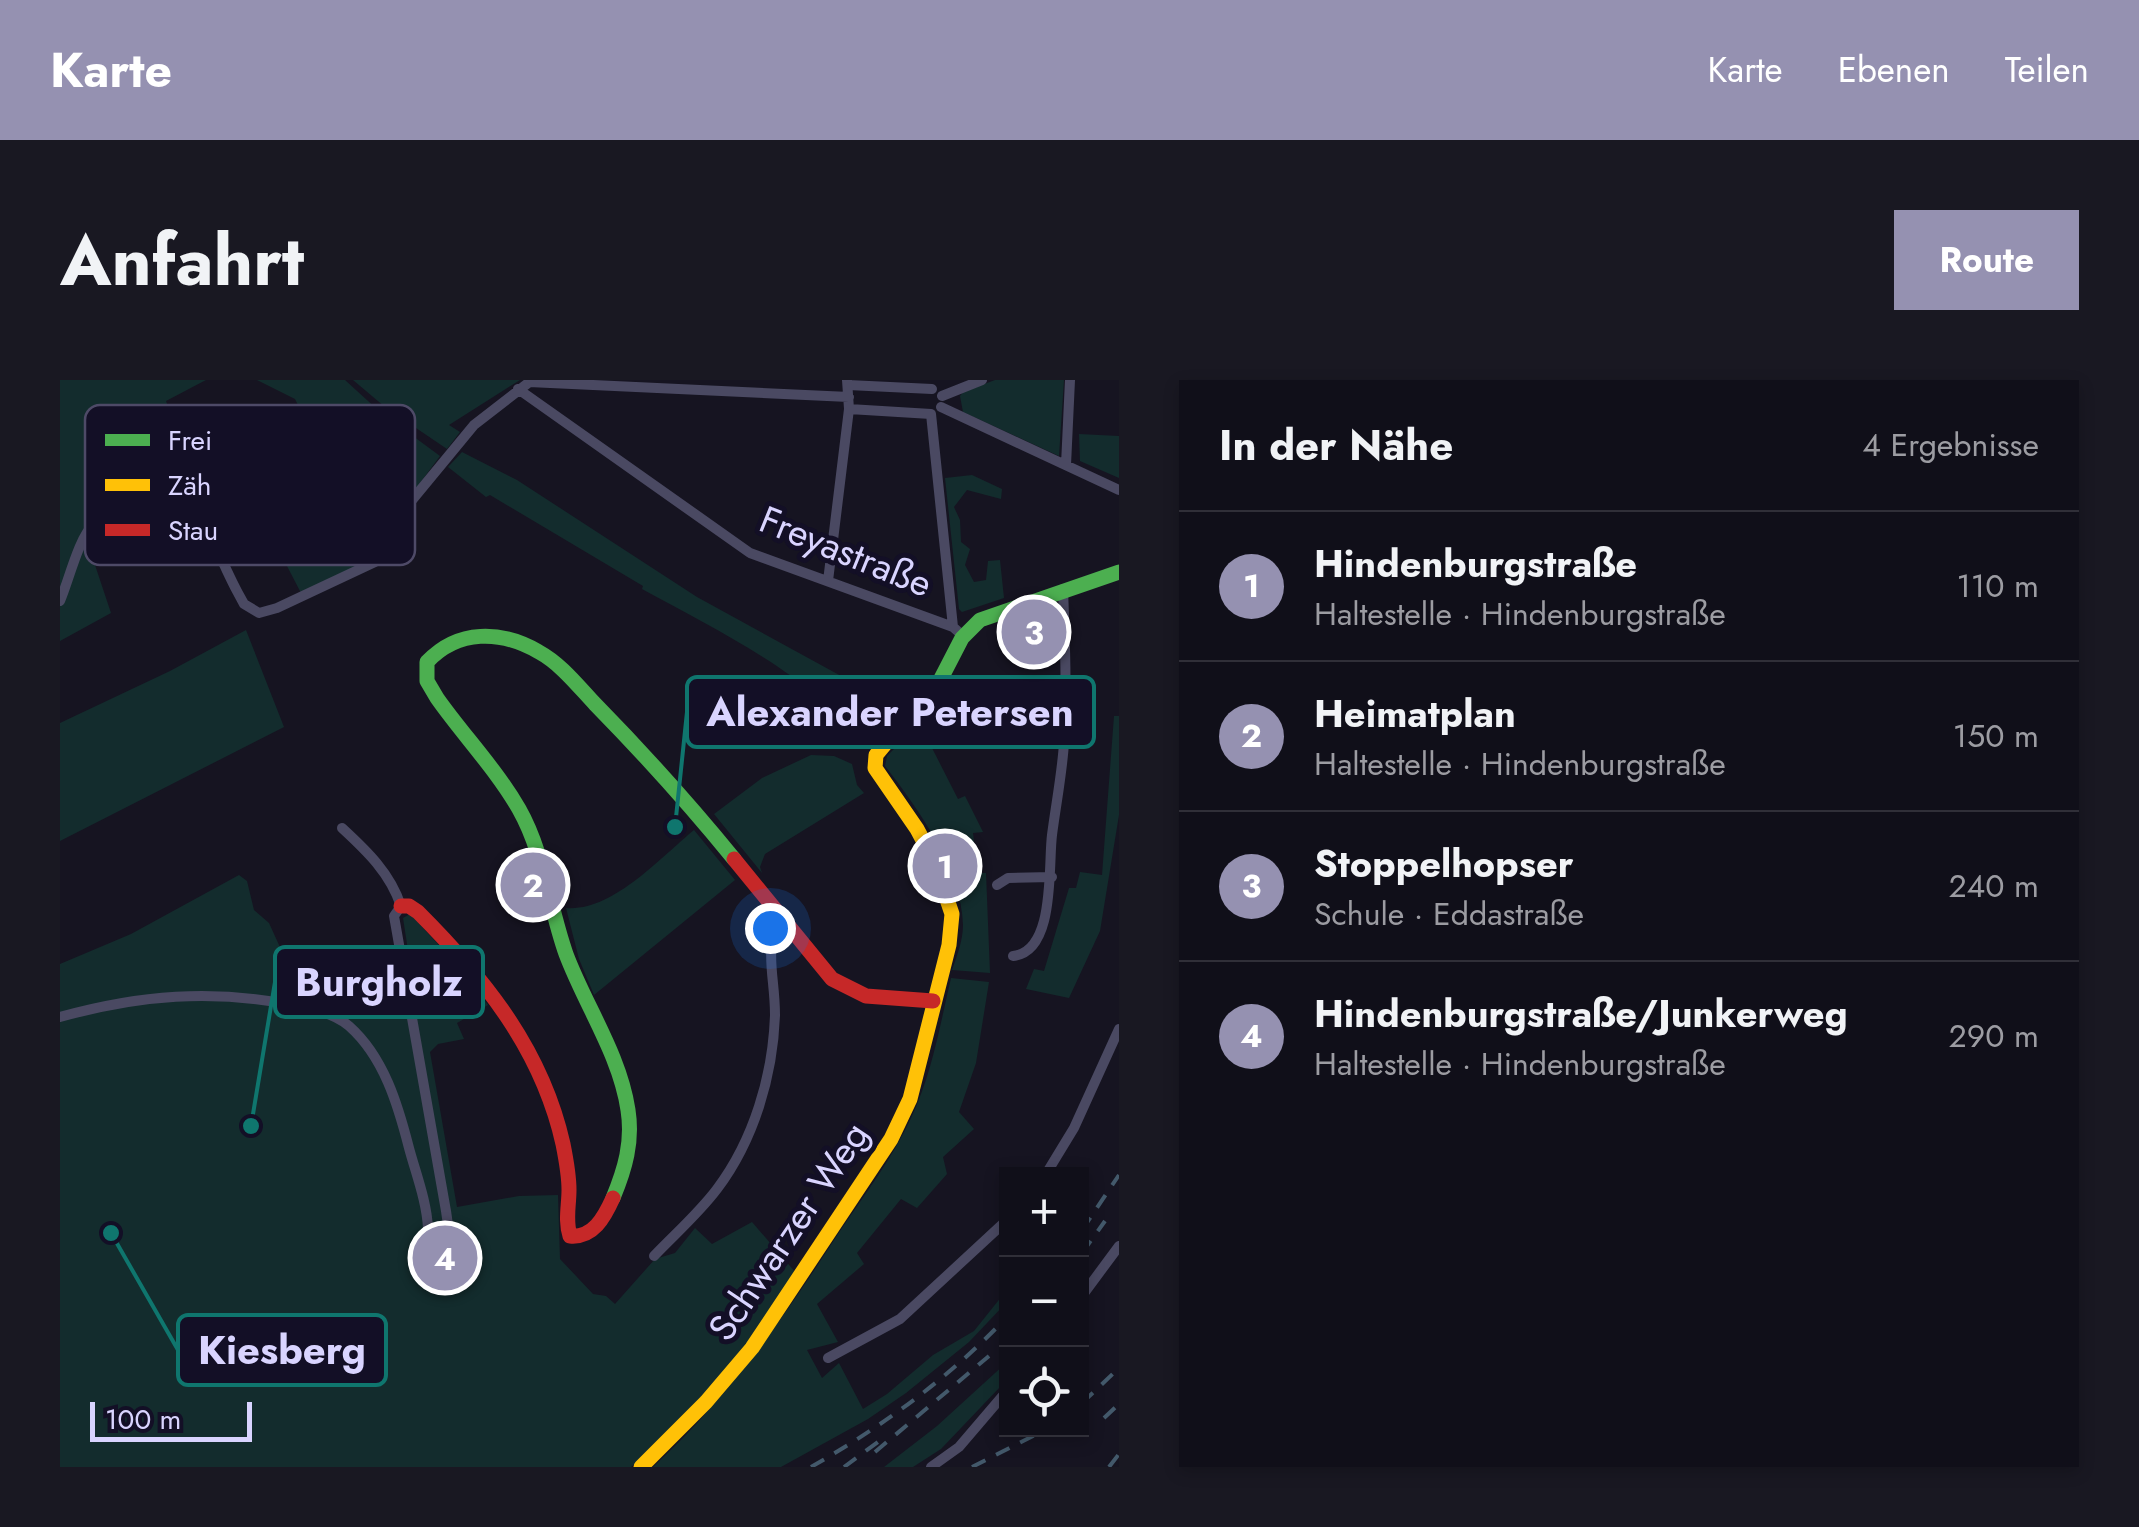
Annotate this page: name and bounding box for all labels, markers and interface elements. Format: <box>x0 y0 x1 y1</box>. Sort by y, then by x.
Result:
text: Karte <box>50 36 172 105</box>
text: Karte <box>1708 45 1783 95</box>
text: Ebenen <box>1838 45 1950 95</box>
text: Teilen <box>2005 45 2089 95</box>
text: Anfahrt <box>60 210 304 311</box>
button: Route <box>1894 210 2079 310</box>
legend <box>85 405 415 565</box>
text: In der Nähe <box>1219 415 1453 476</box>
text: Frei <box>168 420 212 461</box>
text: 4 Ergebnisse <box>1862 422 2039 468</box>
text: Zäh <box>168 465 212 506</box>
street label: Freyastraße <box>752 492 940 610</box>
text: Stau <box>168 510 218 551</box>
text: Hindenburgstraße <box>1314 536 1637 591</box>
text: 1 <box>1243 563 1260 609</box>
text: 110 m <box>1956 563 2039 609</box>
text: Haltestelle · Hindenburgstraße <box>1314 591 1726 637</box>
pin: 3 <box>1002 594 1066 670</box>
callout: Alexander Petersen <box>687 677 1094 747</box>
text: Alexander Petersen <box>705 683 1074 741</box>
text: Heimatplan <box>1314 686 1516 741</box>
text: 2 <box>1241 713 1262 759</box>
text: 150 m <box>1953 713 2039 759</box>
text: Haltestelle · Hindenburgstraße <box>1314 741 1726 787</box>
pin: 1 <box>912 828 978 904</box>
text: Stoppelhopser <box>1314 836 1573 891</box>
pin: 2 <box>500 848 566 922</box>
text: 3 <box>1242 863 1261 909</box>
text: 240 m <box>1948 863 2039 909</box>
text: Schule · Eddastraße <box>1314 891 1584 937</box>
your location <box>745 903 796 954</box>
callout: Burgholz <box>275 947 483 1017</box>
text: Burgholz <box>295 953 463 1011</box>
text: Hindenburgstraße/Junkerweg <box>1314 986 1848 1041</box>
text: 4 <box>1240 1013 1263 1059</box>
text: 290 m <box>1949 1013 2039 1059</box>
text: Haltestelle · Hindenburgstraße <box>1314 1041 1726 1087</box>
street label: Schwarzer Weg <box>694 1110 882 1352</box>
map controls <box>999 1167 1089 1437</box>
button: + <box>999 1167 1089 1257</box>
pin: 4 <box>412 1220 478 1296</box>
button: − <box>999 1257 1089 1347</box>
callout: Kiesberg <box>178 1315 386 1385</box>
text: Kiesberg <box>198 1321 366 1379</box>
button: locate <box>999 1347 1089 1437</box>
scale bar <box>90 1397 252 1442</box>
text: 100 m <box>105 1399 181 1440</box>

